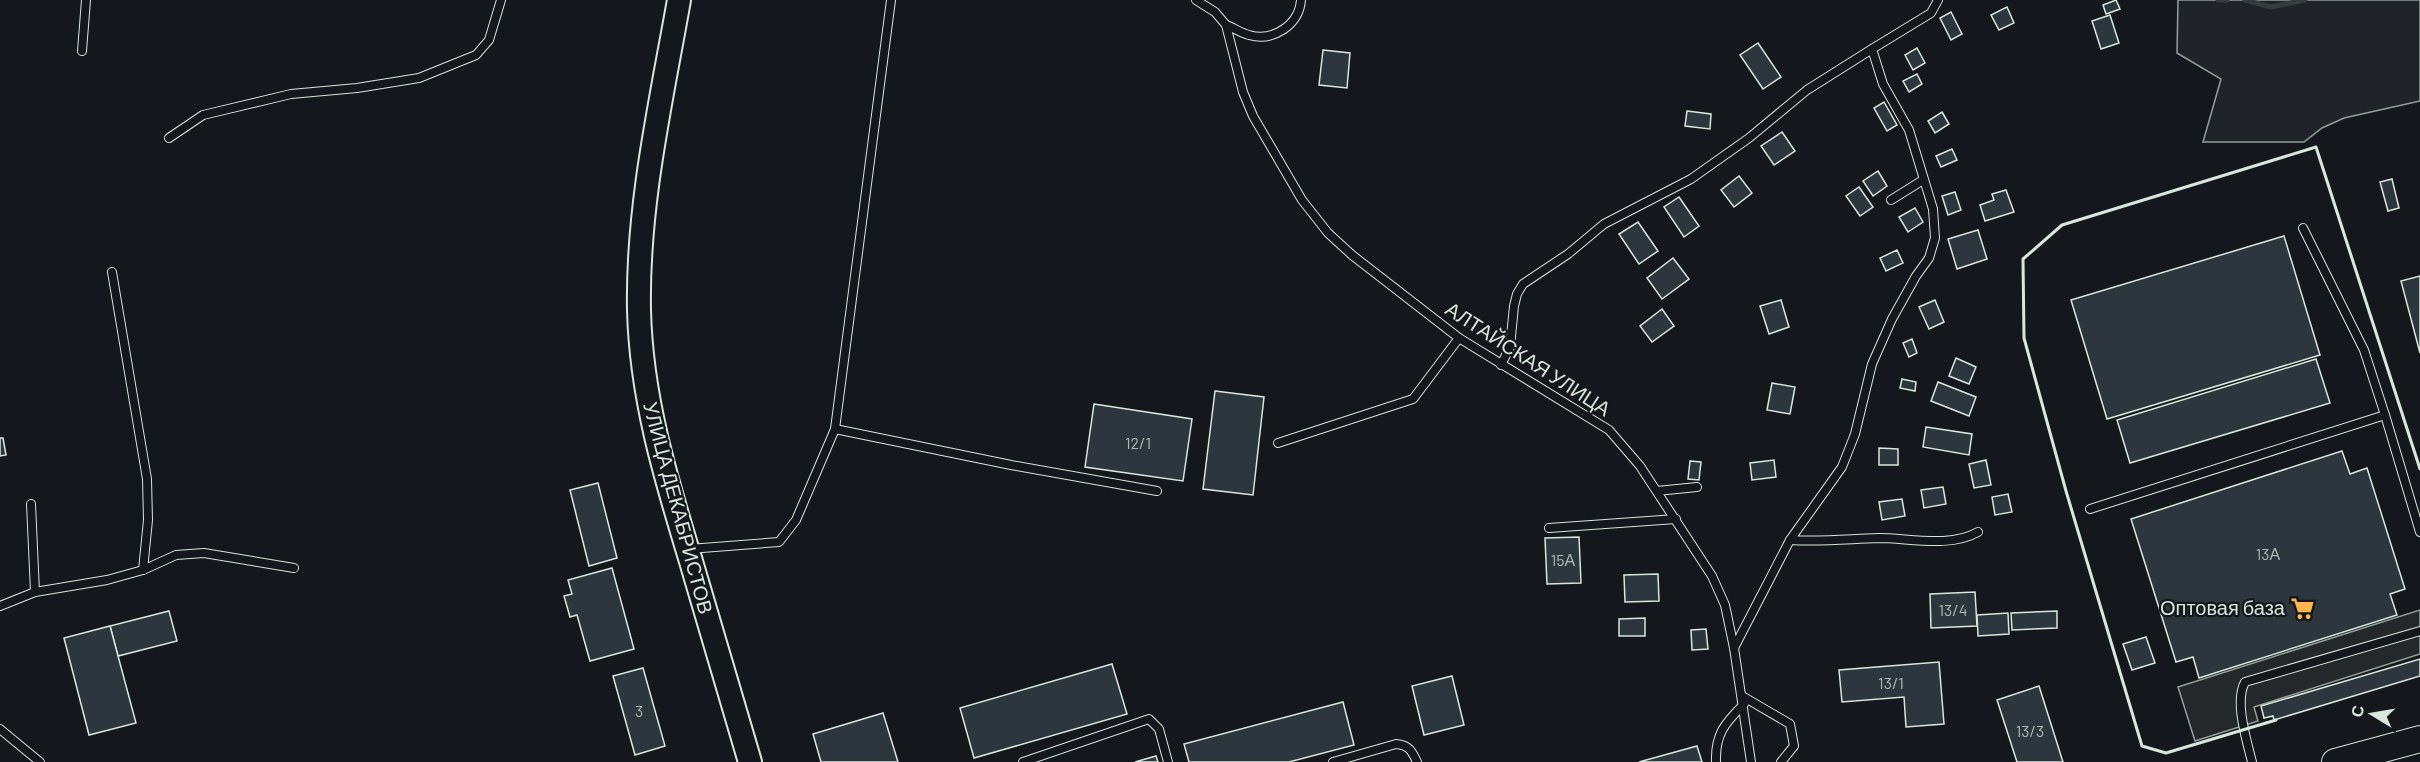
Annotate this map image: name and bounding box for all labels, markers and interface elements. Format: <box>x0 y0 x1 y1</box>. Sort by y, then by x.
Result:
street label: АЛТАЙСКАЯ УЛИЦА <box>1442 296 1616 421</box>
street label: УЛИЦА ДЕКАБРИСТОВ <box>639 399 719 616</box>
house number: 12/1 <box>1125 433 1151 452</box>
house number: 13А <box>2256 544 2281 563</box>
house number: 15А <box>1551 550 1576 569</box>
place label: Оптовая база <box>2160 595 2286 619</box>
supermarket icon: Оптовая база <box>2290 595 2316 621</box>
house number: 13/4 <box>1938 600 1968 619</box>
house number: 13/1 <box>1878 673 1904 692</box>
north arrow <box>2342 684 2402 744</box>
house number: 3 <box>635 701 643 720</box>
text: С <box>2346 703 2367 719</box>
house number: 13/3 <box>2016 721 2044 740</box>

